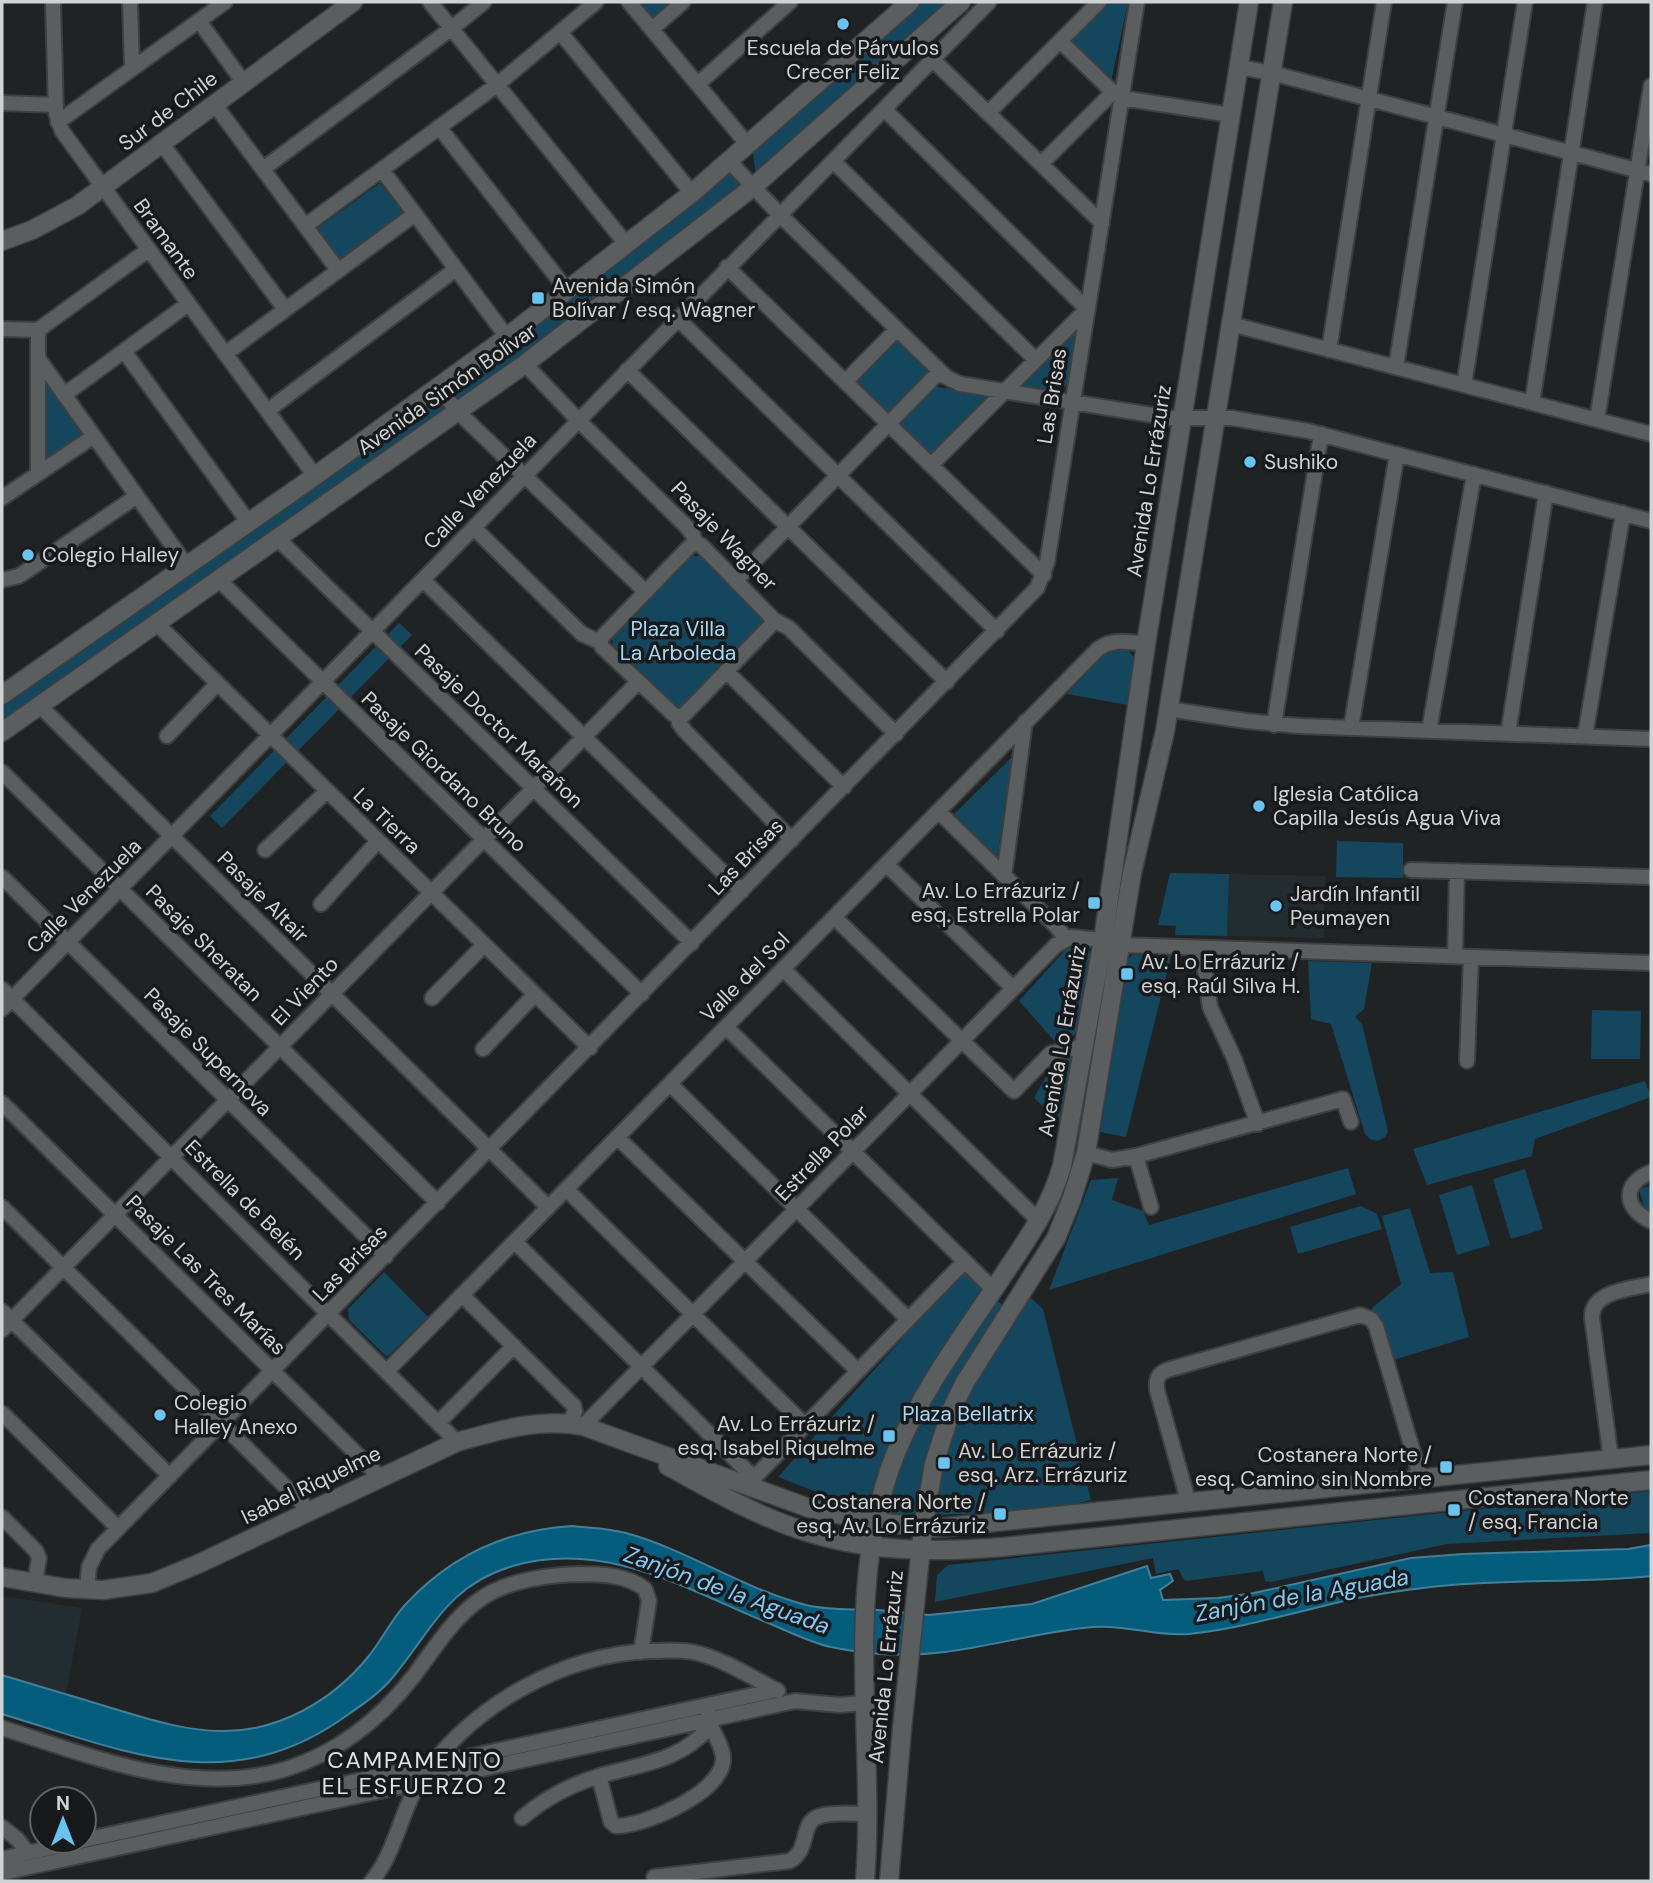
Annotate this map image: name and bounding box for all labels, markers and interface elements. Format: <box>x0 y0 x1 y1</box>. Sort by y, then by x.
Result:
marker: Escuela de Párvulos Crecer Feliz <box>835 16 851 32</box>
place label: Escuela de Párvulos Crecer Feliz <box>747 34 939 86</box>
street label: Sur de Chile <box>113 65 223 157</box>
street label: Bramante <box>127 193 205 285</box>
place label: Avenida Simón Bolívar / esq. Wagner <box>552 272 755 324</box>
marker: Avenida Simón Bolívar / esq. Wagner <box>530 290 546 306</box>
street label: Avenida Simón Bolívar <box>352 316 542 462</box>
street label: Las Brisas <box>1031 346 1073 446</box>
street label: Avenida Lo Errázuriz <box>1120 383 1178 579</box>
street label: Calle Venezuela <box>417 427 543 555</box>
place label: Sushiko <box>1264 448 1338 476</box>
marker: Sushiko <box>1242 454 1258 470</box>
street label: Pasaje Wagner <box>665 475 784 597</box>
place label: Colegio Halley <box>42 541 179 569</box>
marker: Colegio Halley <box>20 547 36 563</box>
park label: Plaza Villa La Arboleda <box>620 615 736 667</box>
street label: Pasaje Doctor Marañon <box>408 638 590 814</box>
street label: Pasaje Giordano Bruno <box>355 685 533 859</box>
place label: Iglesia Católica Capilla Jesús Agua Viva <box>1273 780 1501 832</box>
street label: La Tierra <box>347 782 427 860</box>
marker: Iglesia Católica Capilla Jesús Agua Viva <box>1251 798 1267 814</box>
street label: Las Brisas <box>702 813 790 901</box>
street label: Calle Venezuela <box>20 832 148 960</box>
street label: Pasaje Altair <box>211 845 315 949</box>
place label: Av. Lo Errázuriz / esq. Estrella Polar <box>911 877 1080 929</box>
street label: Pasaje Sheratan <box>139 878 269 1008</box>
place label: Jardín Infantil Peumayen <box>1290 880 1420 932</box>
marker: Av. Lo Errázuriz / esq. Estrella Polar <box>1086 895 1102 911</box>
marker: Jardín Infantil Peumayen <box>1268 898 1284 914</box>
street label: Valle del Sol <box>694 926 796 1028</box>
street label: Avenida Lo Errázuriz <box>1031 943 1093 1139</box>
place label: Av. Lo Errázuriz / esq. Raúl Silva H. <box>1141 948 1300 1000</box>
street label: El Viento <box>265 950 345 1032</box>
marker: Av. Lo Errázuriz / esq. Raúl Silva H. <box>1119 966 1135 982</box>
street label: Pasaje Supernova <box>138 982 278 1122</box>
street label: Estrella Polar <box>769 1099 875 1207</box>
street label: Estrella de Belén <box>179 1134 311 1266</box>
street label: Pasaje Las Tres Marías <box>120 1189 292 1361</box>
street label: Las Brisas <box>306 1219 394 1307</box>
place label: Colegio Halley Anexo <box>174 1389 298 1441</box>
park label: Plaza Bellatrix <box>902 1400 1034 1428</box>
marker: Colegio Halley Anexo <box>152 1407 168 1423</box>
place label: Av. Lo Errázuriz / esq. Isabel Riquelme <box>677 1410 875 1462</box>
marker: Av. Lo Errázuriz / esq. Isabel Riquelme <box>881 1428 897 1444</box>
place label: Av. Lo Errázuriz / esq. Arz. Errázuriz <box>958 1437 1127 1489</box>
street label: Isabel Riquelme <box>236 1439 386 1531</box>
place label: Costanera Norte / esq. Camino sin Nombre <box>1195 1441 1432 1493</box>
marker: Av. Lo Errázuriz / esq. Arz. Errázuriz <box>936 1455 952 1471</box>
marker: Costanera Norte / esq. Camino sin Nombre <box>1438 1459 1454 1475</box>
place label: Costanera Norte / esq. Francia <box>1468 1484 1629 1536</box>
place label: Costanera Norte / esq. Av. Lo Errázuriz <box>796 1488 986 1540</box>
marker: Costanera Norte / esq. Francia <box>1446 1502 1462 1518</box>
marker: Costanera Norte / esq. Av. Lo Errázuriz <box>992 1506 1008 1522</box>
water label: Zanjón de la Aguada <box>620 1539 834 1641</box>
water label: Zanjón de la Aguada <box>1193 1561 1411 1629</box>
street label: Avenida Lo Errázuriz <box>862 1569 910 1765</box>
district label: CAMPAMENTO EL ESFUERZO 2 <box>322 1745 508 1801</box>
north arrow <box>28 1785 98 1855</box>
text: N <box>56 1791 70 1816</box>

